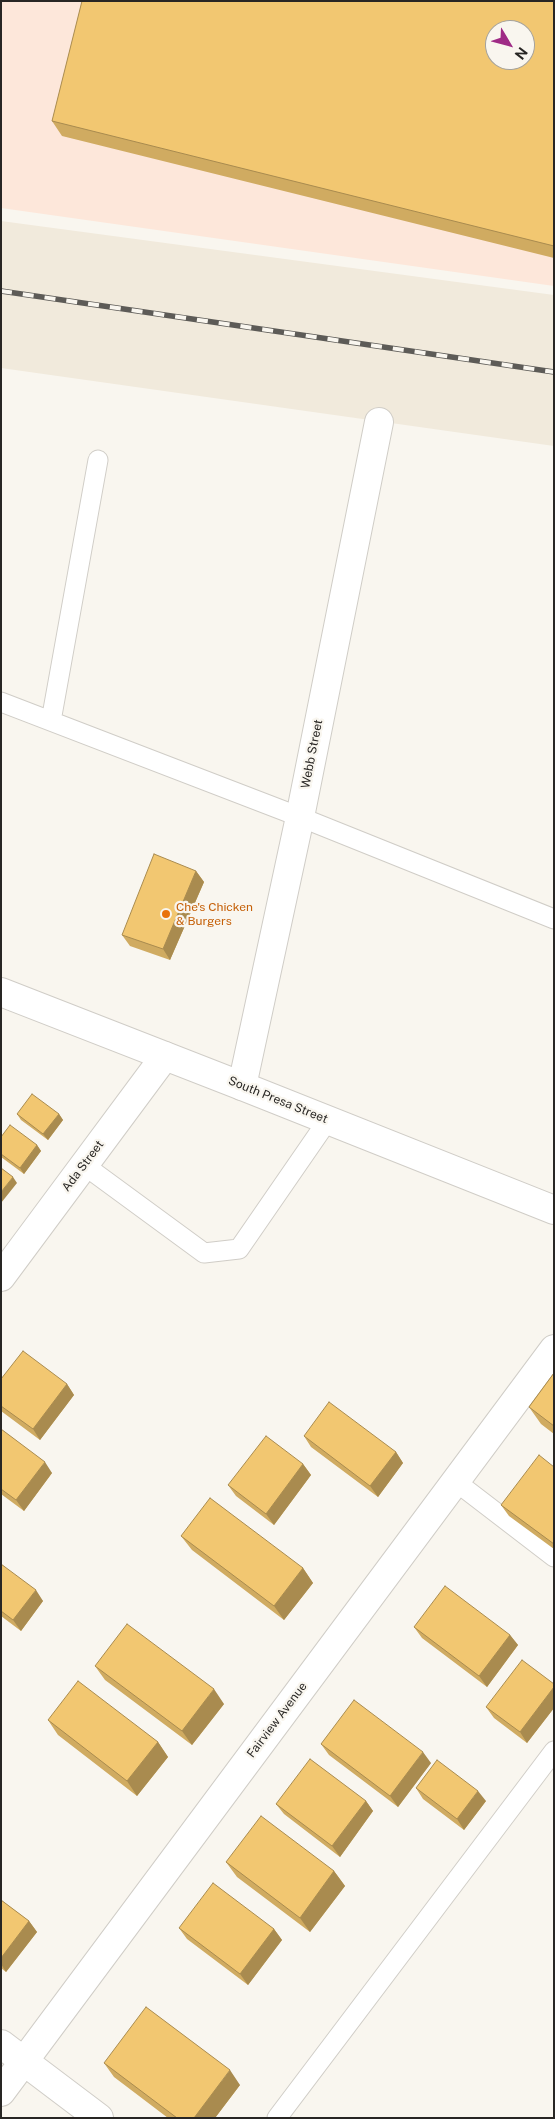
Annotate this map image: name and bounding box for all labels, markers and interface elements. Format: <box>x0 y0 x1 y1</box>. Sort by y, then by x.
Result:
north arrow <box>485 20 535 70</box>
text: N <box>512 44 531 63</box>
street label: Webb Street <box>298 718 326 790</box>
place label: Che's Chicken & Burgers <box>176 900 253 928</box>
marker: Che's Chicken & Burgers <box>160 908 172 920</box>
street label: South Presa Street <box>226 1073 330 1127</box>
street label: Ada Street <box>59 1138 107 1194</box>
street label: Fairview Avenue <box>244 1679 310 1761</box>

